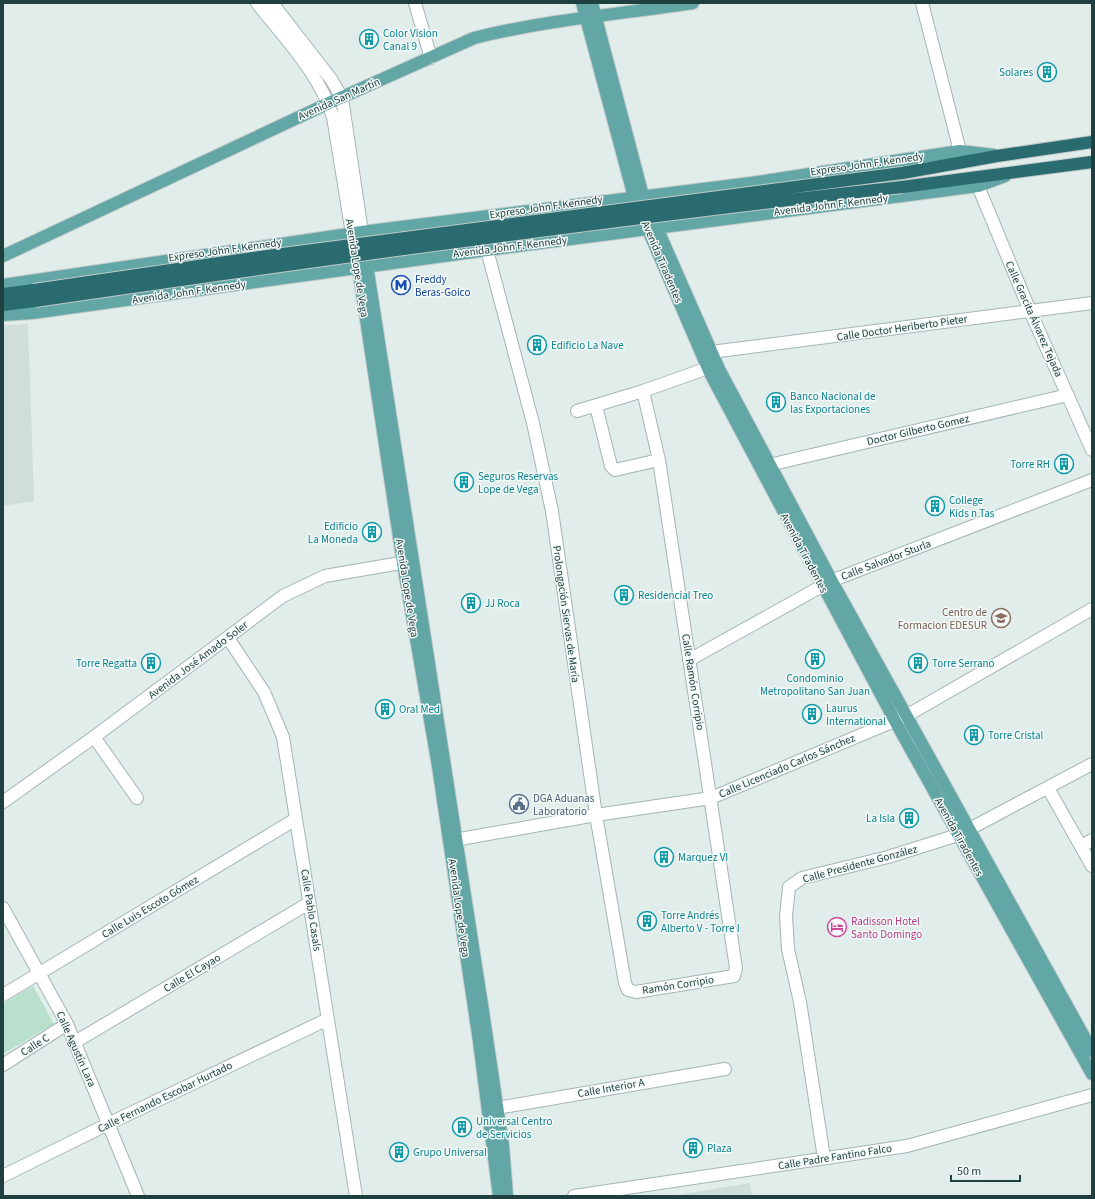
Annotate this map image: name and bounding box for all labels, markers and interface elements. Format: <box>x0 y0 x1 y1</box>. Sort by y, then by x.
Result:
place label: Color Vision Canal 9 <box>383 26 438 54</box>
building icon: Color Vision Canal 9 <box>358 28 380 50</box>
building icon: Solares <box>1036 61 1058 83</box>
place label: Solares <box>999 65 1033 80</box>
street label: Avenida San Martín <box>296 74 382 124</box>
street label: Expreso John F. Kennedy <box>810 149 924 179</box>
street label: Avenida John F. Kennedy <box>773 191 889 219</box>
street label: Expreso John F. Kennedy <box>489 192 603 222</box>
street label: Avenida Lope de Vega <box>342 218 372 318</box>
street label: Avenida Tiradentes <box>638 219 686 306</box>
street label: Avenida John F. Kennedy <box>452 233 568 261</box>
street label: Expreso John F. Kennedy <box>168 235 282 265</box>
street label: Calle Gracita Álvarez Tejada <box>1002 259 1066 379</box>
place label: Freddy Beras-Goico <box>415 272 470 300</box>
metro station icon: Freddy Beras-Goico <box>390 274 412 296</box>
street label: Avenida John F. Kennedy <box>131 277 247 307</box>
street label: Calle Doctor Heriberto Pieter <box>836 311 968 345</box>
building icon: Edificio La Nave <box>526 334 548 356</box>
place label: Edificio La Nave <box>551 338 624 353</box>
place label: Banco Nacional de las Exportaciones <box>790 389 876 417</box>
building icon: Banco Nacional de las Exportaciones <box>765 391 787 413</box>
street label: Doctor Gilberto Gomez <box>865 411 971 449</box>
building icon: Torre RH <box>1053 453 1075 475</box>
place label: Torre RH <box>1010 457 1050 472</box>
place label: Seguros Reservas Lope de Vega <box>478 469 558 497</box>
building icon: Seguros Reservas Lope de Vega <box>453 471 475 493</box>
place label: College Kids n Tas <box>949 493 995 521</box>
building icon: College Kids n Tas <box>924 495 946 517</box>
street label: Avenida Tiradentes <box>777 511 831 596</box>
place label: Edificio La Moneda <box>308 519 358 547</box>
building icon: Edificio La Moneda <box>361 521 383 543</box>
street label: Calle Salvador Sturla <box>839 536 933 584</box>
street label: Avenida Lope de Vega <box>392 538 422 638</box>
street label: Prolongación Siervas de María <box>549 544 583 684</box>
building icon: Residencial Treo <box>613 584 635 606</box>
place label: Residencial Treo <box>638 588 713 603</box>
building icon: JJ Roca <box>460 592 482 614</box>
place label: JJ Roca <box>485 596 520 611</box>
place label: Centro de Formacion EDESUR <box>898 605 988 633</box>
school or university icon: Centro de Formacion EDESUR <box>990 607 1012 629</box>
street label: Avenida José Amado Soler <box>145 617 251 702</box>
street label: Calle Ramón Corripio <box>678 633 708 731</box>
building icon: Condominio Metropolitano San Juan <box>804 648 826 670</box>
building icon: Torre Regatta <box>140 652 162 674</box>
building icon: Torre Serrano <box>907 652 929 674</box>
place label: Torre Regatta <box>76 656 137 671</box>
place label: Torre Serrano <box>932 656 995 671</box>
place label: Condominio Metropolitano San Juan <box>760 671 870 699</box>
building icon: Oral Med <box>374 698 396 720</box>
place label: Laurus International <box>826 701 886 729</box>
place label: Oral Med <box>399 702 440 717</box>
building icon: Laurus International <box>801 703 823 725</box>
building icon: Torre Cristal <box>963 724 985 746</box>
place label: Torre Cristal <box>988 728 1044 743</box>
street label: Calle Licenciado Carlos Sánchez <box>717 730 858 802</box>
place label: DGA Aduanas Laboratorio <box>533 791 595 819</box>
public building icon: DGA Aduanas Laboratorio <box>508 793 530 815</box>
street label: Avenida Tiradentes <box>931 795 987 879</box>
building icon: La Isla <box>898 807 920 829</box>
place label: La Isla <box>866 811 895 826</box>
street label: Calle Presidente González <box>801 841 919 887</box>
building icon: Marquez VI <box>653 846 675 868</box>
place label: Marquez VI <box>678 850 728 865</box>
street label: Avenida Lope de Vega <box>445 858 473 958</box>
street label: Calle Pablo Casals <box>297 868 325 952</box>
street label: Calle Luis Escoto Gómez <box>99 872 202 942</box>
place label: Torre Andrés Alberto V - Torre I <box>661 908 740 936</box>
building icon: Torre Andrés Alberto V - Torre I <box>636 910 658 932</box>
place label: Radisson Hotel Santo Domingo <box>851 914 922 942</box>
hotel icon: Radisson Hotel Santo Domingo <box>826 916 848 938</box>
street label: Calle El Cayao <box>161 950 223 996</box>
street label: Ramón Corripio <box>641 972 715 998</box>
street label: Calle Agustín Lara <box>53 1009 99 1089</box>
street label: Calle C <box>18 1030 52 1060</box>
street label: Calle Fernando Escobar Hurtado <box>95 1058 235 1136</box>
street label: Calle Interior A <box>576 1075 646 1101</box>
place label: Universal Centro de Servicios <box>476 1114 552 1142</box>
building icon: Universal Centro de Servicios <box>451 1116 473 1138</box>
building icon: Plaza <box>682 1137 704 1159</box>
building icon: Grupo Universal <box>388 1141 410 1163</box>
place label: Plaza <box>707 1141 732 1156</box>
street label: Calle Padre Fantino Falco <box>777 1141 893 1173</box>
place label: Grupo Universal <box>413 1145 487 1160</box>
scale bar <box>951 1157 1020 1183</box>
text: 50 m <box>957 1163 981 1180</box>

